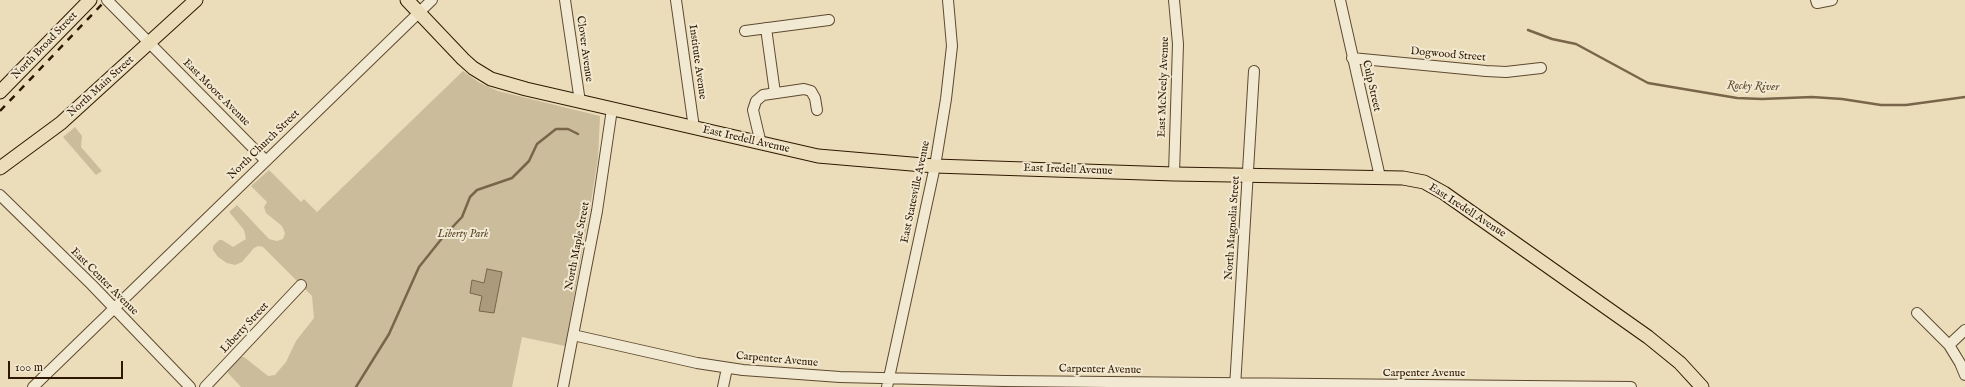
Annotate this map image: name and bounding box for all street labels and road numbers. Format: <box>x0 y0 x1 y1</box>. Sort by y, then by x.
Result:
street label: North Broad Street <box>9 9 81 83</box>
street label: Clover Avenue <box>573 15 595 83</box>
street label: Institute Avenue <box>685 24 709 100</box>
street label: East McNeely Avenue <box>1156 36 1172 138</box>
street label: Dogwood Street <box>1410 45 1486 65</box>
street label: North Main Street <box>65 54 137 120</box>
street label: East Moore Avenue <box>180 57 252 129</box>
street label: Culp Street <box>1359 59 1383 113</box>
street label: North Church Street <box>225 107 303 183</box>
street label: East Iredell Avenue <box>701 124 791 156</box>
street label: East Statesville Avenue <box>899 140 933 244</box>
street label: East Iredell Avenue <box>1023 162 1113 178</box>
street label: North Magnolia Street <box>1223 175 1243 281</box>
street label: East Iredell Avenue <box>1426 181 1508 241</box>
street label: North Maple Street <box>563 201 593 291</box>
street label: East Center Avenue <box>68 246 140 318</box>
street label: Liberty Street <box>218 300 272 356</box>
street label: Carpenter Avenue <box>735 350 819 370</box>
street label: Carpenter Avenue <box>1059 363 1141 377</box>
street label: Carpenter Avenue <box>1383 367 1465 381</box>

